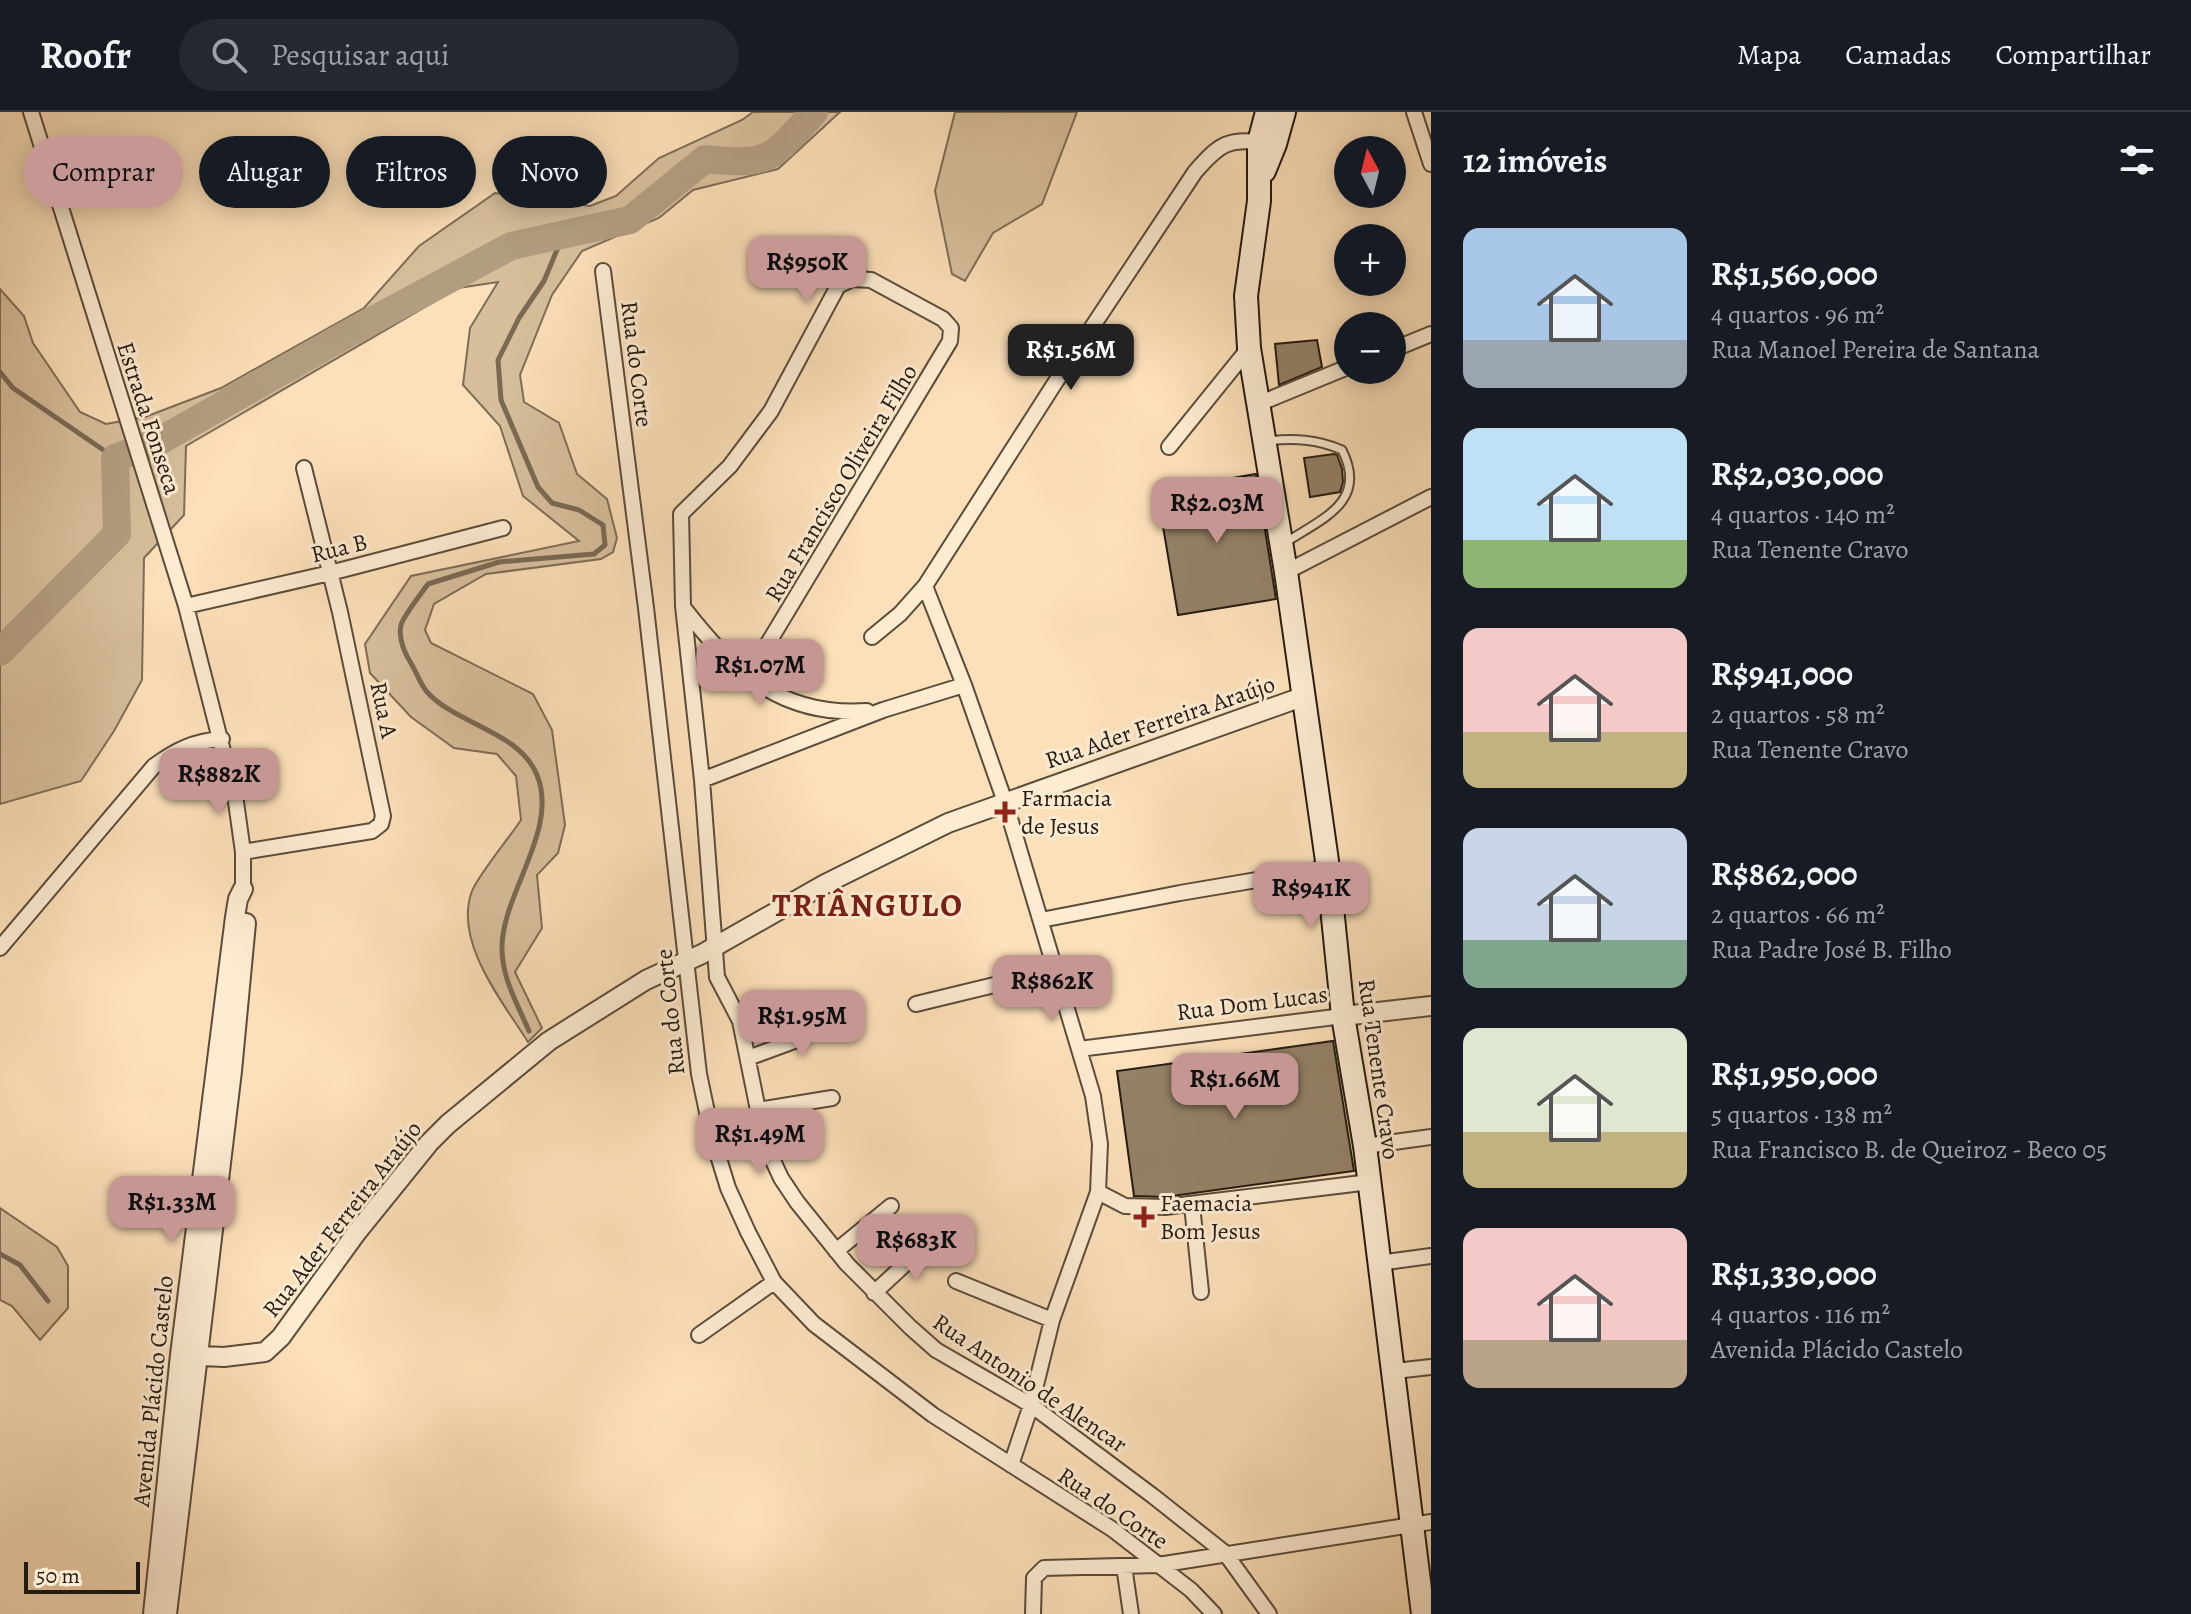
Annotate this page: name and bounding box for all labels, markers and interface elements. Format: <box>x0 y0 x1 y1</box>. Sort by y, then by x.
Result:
search box <box>179 19 739 91</box>
text: Roofr <box>40 29 131 81</box>
icon: search <box>207 33 251 77</box>
text: Pesquisar aqui <box>271 35 450 75</box>
text: Mapa <box>1737 36 1801 74</box>
text: Camadas <box>1845 36 1952 74</box>
text: Compartilhar <box>1996 36 2151 74</box>
chip: Comprar <box>24 136 183 208</box>
chip: Alugar <box>199 136 330 208</box>
chip: Filtros <box>346 136 476 208</box>
chip: Novo <box>492 136 607 208</box>
north arrow <box>1334 136 1406 208</box>
map controls <box>1334 136 1406 384</box>
text: 12 imóveis <box>1463 137 1607 184</box>
icon: filters <box>2115 138 2159 182</box>
button: + <box>1334 224 1406 296</box>
pin: R$950K <box>742 236 872 304</box>
text: R$950K <box>766 244 848 279</box>
text: R$1,560,000 <box>1711 250 1878 297</box>
icon: home <box>1527 260 1623 356</box>
text: 4 quartos · 96 m² <box>1711 297 1884 332</box>
street label: Rua do Corte <box>613 299 661 429</box>
button: − <box>1334 312 1406 384</box>
pin: R$1.56M <box>997 324 1145 392</box>
text: R$1.56M <box>1026 332 1116 367</box>
text: Rua Manoel Pereira de Santana <box>1711 332 2040 367</box>
street label: Estrada Fonseca <box>109 338 189 499</box>
street label: Rua Francisco Oliveira Filho <box>757 358 925 608</box>
text: R$2,030,000 <box>1711 450 1883 497</box>
icon: home <box>1527 460 1623 556</box>
pin: R$2.03M <box>1143 477 1291 545</box>
text: R$2.03M <box>1170 485 1264 520</box>
text: 4 quartos · 140 m² <box>1711 497 1895 532</box>
street label: Rua B <box>307 526 371 570</box>
text: Rua Tenente Cravo <box>1711 532 1908 567</box>
pin: R$1.07M <box>686 639 834 707</box>
text: R$1.07M <box>714 647 806 682</box>
text: R$941,000 <box>1711 650 1853 697</box>
icon: home <box>1527 660 1623 756</box>
street label: Rua Ader Ferreira Araújo <box>1041 668 1279 776</box>
street label: Rua A <box>362 679 406 742</box>
text: 2 quartos · 58 m² <box>1711 697 1885 732</box>
text: Rua Tenente Cravo <box>1711 732 1908 767</box>
pin: R$882K <box>154 748 284 816</box>
text: R$882K <box>177 756 261 791</box>
place label: Farmacia de Jesus <box>1021 782 1113 842</box>
marker: Farmacia de Jesus <box>996 803 1014 821</box>
text: R$862,000 <box>1711 850 1858 897</box>
icon: home <box>1527 860 1623 956</box>
pin: R$941K <box>1246 862 1376 930</box>
text: R$941K <box>1271 870 1351 905</box>
district label: TRIÂNGULO <box>772 883 964 927</box>
text: 2 quartos · 66 m² <box>1711 897 1885 932</box>
text: Rua Padre José B. Filho <box>1711 932 1952 967</box>
street label: Rua do Corte <box>647 947 693 1077</box>
pin: R$862K <box>987 955 1117 1023</box>
text: R$862K <box>1010 963 1094 998</box>
street label: Rua Tenente Cravo <box>1350 977 1408 1162</box>
street label: Rua Dom Lucas <box>1174 978 1330 1028</box>
pin: R$1.95M <box>728 990 876 1058</box>
text: R$1.95M <box>757 998 847 1033</box>
text: R$1,950,000 <box>1711 1050 1878 1097</box>
pin: R$1.66M <box>1161 1053 1309 1121</box>
icon: home <box>1527 1060 1623 1156</box>
text: R$1.66M <box>1189 1061 1281 1096</box>
text: 5 quartos · 138 m² <box>1711 1097 1892 1132</box>
pin: R$1.49M <box>686 1108 834 1176</box>
street label: Rua Ader Ferreira Araújo <box>255 1114 429 1324</box>
text: R$1.49M <box>714 1116 806 1151</box>
text: Rua Francisco B. de Queiroz - Beco 05 <box>1711 1132 2107 1167</box>
pin: R$1.33M <box>98 1176 246 1244</box>
text: R$1.33M <box>127 1184 217 1219</box>
place label: Faemacia Bom Jesus <box>1160 1187 1261 1247</box>
marker: Faemacia Bom Jesus <box>1135 1208 1153 1226</box>
pin: R$683K <box>851 1214 981 1282</box>
text: R$683K <box>875 1222 957 1257</box>
text: R$1,330,000 <box>1711 1250 1877 1297</box>
icon: home <box>1527 1260 1623 1356</box>
street label: Avenida Plácido Castelo <box>125 1274 181 1509</box>
text: 4 quartos · 116 m² <box>1711 1297 1890 1332</box>
street label: Rua Antonio de Alencar <box>927 1306 1133 1460</box>
text: Avenida Plácido Castelo <box>1711 1332 1963 1367</box>
street label: Rua do Corte <box>1051 1459 1175 1557</box>
scale bar <box>24 1558 140 1594</box>
text: 50 m <box>36 1561 80 1591</box>

